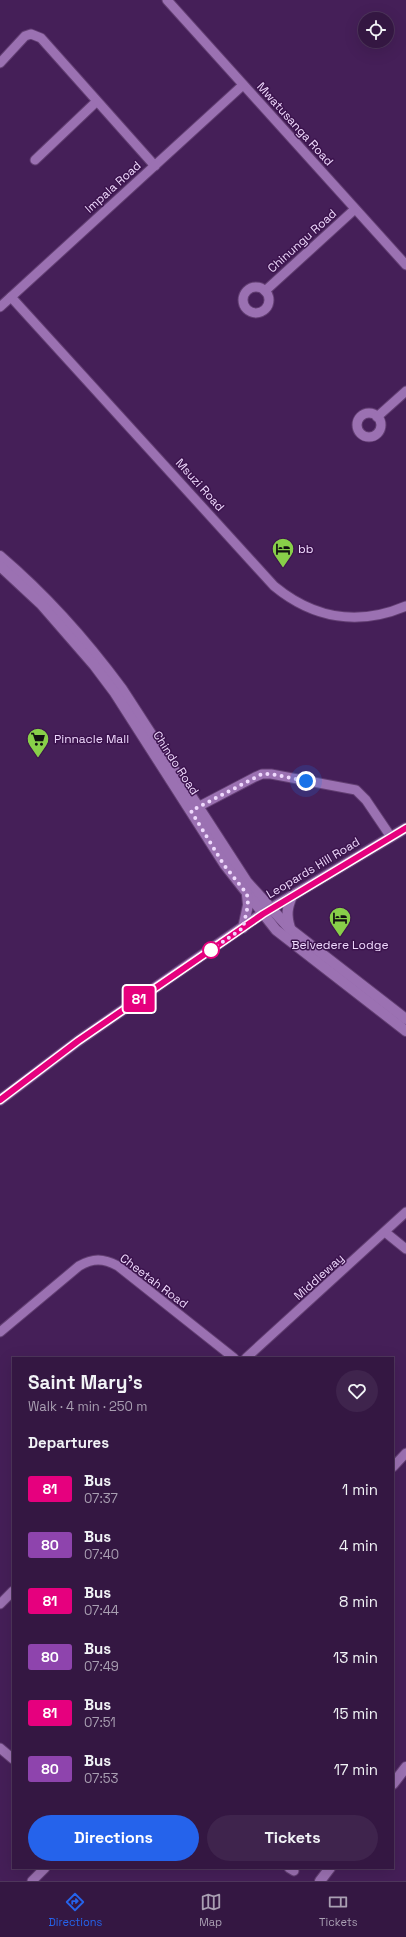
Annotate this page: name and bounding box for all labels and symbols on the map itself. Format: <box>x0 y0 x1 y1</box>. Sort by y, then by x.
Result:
street label: Mwatusanga Road <box>253 79 337 169</box>
street label: Impala Road <box>82 158 144 216</box>
street label: Chinungu Road <box>264 206 340 276</box>
street label: Msuzi Road <box>172 455 228 515</box>
hotel icon: bb <box>270 536 296 569</box>
place label: bb <box>298 541 314 557</box>
supermarket icon: Pinnacle Mall <box>25 726 51 759</box>
street label: Chindo Road <box>149 728 203 798</box>
place label: Pinnacle Mall <box>54 731 129 747</box>
your location <box>296 771 316 791</box>
street label: Leopards Hill Road <box>263 834 363 902</box>
hotel icon: Belvedere Lodge <box>327 905 353 938</box>
place label: Belvedere Lodge <box>291 937 389 953</box>
unlabelled marker <box>202 941 220 959</box>
line badge: 81 <box>121 986 157 1012</box>
street label: Cheetah Road <box>117 1250 191 1312</box>
street label: Middleway <box>290 1250 348 1304</box>

